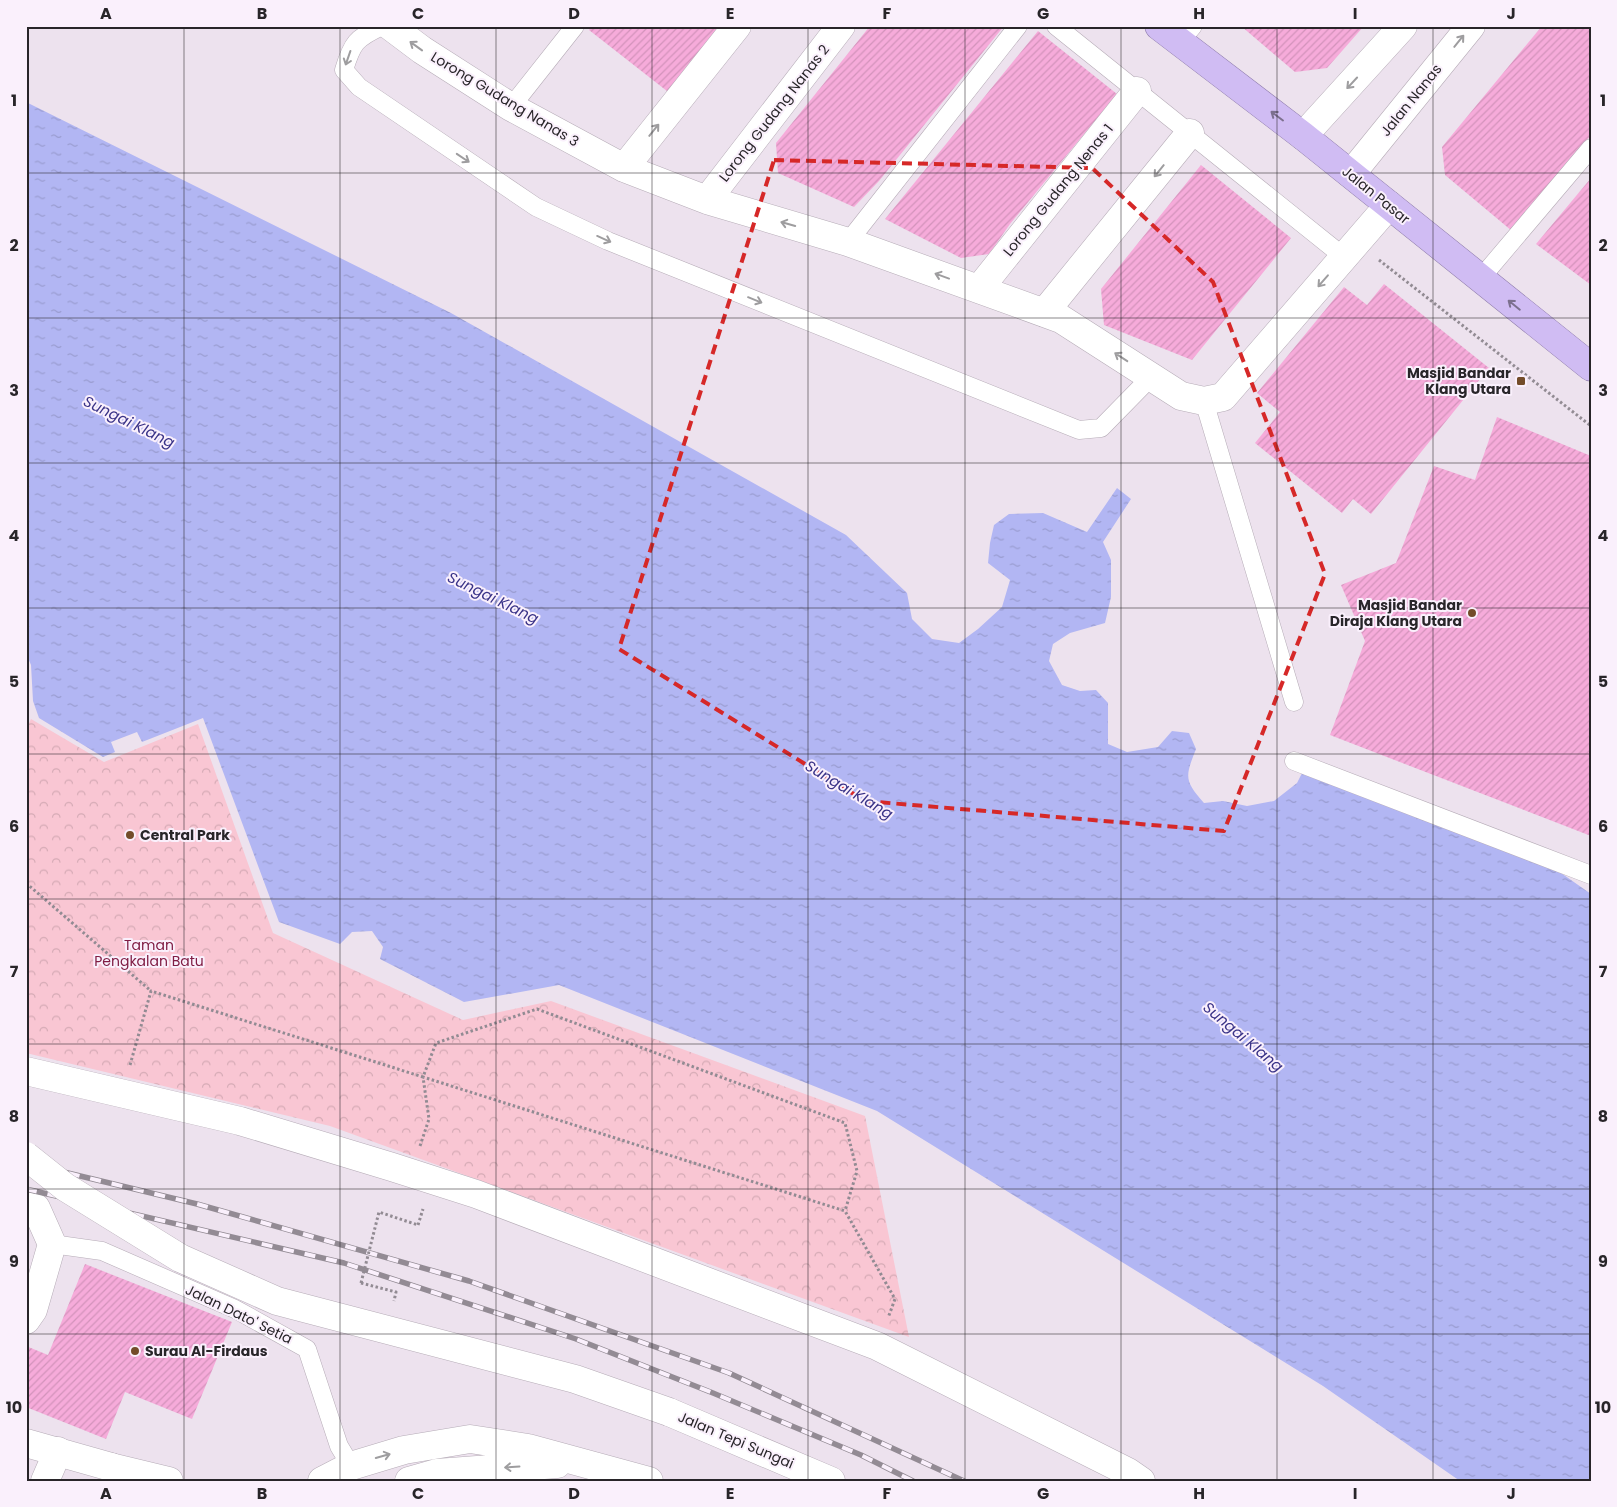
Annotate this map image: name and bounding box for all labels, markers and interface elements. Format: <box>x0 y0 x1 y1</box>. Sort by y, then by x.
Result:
text: A <box>100 2 112 25</box>
text: B <box>257 2 267 25</box>
text: C <box>412 2 424 25</box>
text: D <box>568 2 580 25</box>
text: E <box>726 2 734 25</box>
text: F <box>883 2 892 25</box>
text: G <box>1037 2 1049 25</box>
text: H <box>1193 2 1205 25</box>
text: I <box>1353 2 1357 25</box>
text: J <box>1506 2 1516 25</box>
one-way arrow <box>1453 35 1464 48</box>
one-way arrow <box>410 40 423 51</box>
street label: Lorong Gudang Nanas 2 <box>714 40 834 186</box>
street label: Lorong Gudang Nanas 3 <box>427 47 583 151</box>
one-way arrow <box>343 49 352 65</box>
street label: Jalan Nanas <box>1376 60 1446 140</box>
one-way arrow <box>1346 77 1358 89</box>
text: 1 <box>11 89 17 112</box>
text: 1 <box>1600 89 1606 112</box>
one-way arrow <box>1271 111 1284 122</box>
street label: Lorong Gudang Nenas 1 <box>998 120 1118 260</box>
one-way arrow <box>649 124 660 137</box>
one-way arrow <box>456 153 470 163</box>
street label: Jalan Pasar <box>1338 161 1414 229</box>
one-way arrow <box>1154 164 1165 177</box>
one-way arrow <box>781 219 797 229</box>
text: 2 <box>9 234 19 257</box>
one-way arrow <box>596 234 611 244</box>
text: 2 <box>1598 234 1608 257</box>
one-way arrow <box>935 271 951 280</box>
one-way arrow <box>1317 275 1328 288</box>
one-way arrow <box>747 296 762 305</box>
one-way arrow <box>1508 299 1521 310</box>
one-way arrow <box>1114 352 1128 363</box>
place label: Masjid Bandar Klang Utara <box>1407 363 1511 399</box>
marker: Masjid Bandar Klang Utara <box>1515 375 1527 387</box>
text: 3 <box>9 379 19 402</box>
text: 3 <box>1598 379 1608 402</box>
water label: Sungai Klang <box>80 390 178 453</box>
text: 4 <box>9 524 20 547</box>
text: 4 <box>1598 524 1609 547</box>
water label: Sungai Klang <box>444 566 542 629</box>
place label: Masjid Bandar Diraja Klang Utara <box>1330 595 1462 631</box>
marker: Masjid Bandar Diraja Klang Utara <box>1466 607 1478 619</box>
text: 5 <box>9 670 19 693</box>
text: 5 <box>1598 670 1608 693</box>
water label: Sungai Klang <box>801 755 897 824</box>
text: 6 <box>9 815 19 838</box>
text: 6 <box>1598 815 1608 838</box>
place label: Central Park <box>140 825 230 845</box>
marker: Central Park <box>124 829 136 841</box>
park label: Taman Pengkalan Batu <box>94 935 204 971</box>
text: 7 <box>10 960 19 983</box>
text: 7 <box>1599 960 1608 983</box>
water label: Sungai Klang <box>1199 997 1288 1076</box>
text: 8 <box>9 1105 19 1128</box>
text: 8 <box>1598 1105 1608 1128</box>
text: 9 <box>9 1250 19 1273</box>
text: 9 <box>1598 1250 1608 1273</box>
street label: Jalan Dato' Setia <box>182 1279 296 1349</box>
place label: Surau Al-Firdaus <box>145 1341 268 1361</box>
marker: Surau Al-Firdaus <box>129 1345 141 1357</box>
text: 10 <box>6 1396 22 1419</box>
text: 10 <box>1595 1396 1611 1419</box>
street label: Jalan Tepi Sungai <box>675 1407 797 1473</box>
one-way arrow <box>375 1451 391 1461</box>
one-way arrow <box>504 1462 520 1472</box>
text: A <box>100 1482 112 1505</box>
text: B <box>257 1482 267 1505</box>
text: C <box>412 1482 424 1505</box>
text: D <box>568 1482 580 1505</box>
text: E <box>726 1482 734 1505</box>
text: F <box>883 1482 892 1505</box>
text: G <box>1037 1482 1049 1505</box>
text: H <box>1193 1482 1205 1505</box>
text: I <box>1353 1482 1357 1505</box>
text: J <box>1506 1482 1516 1505</box>

